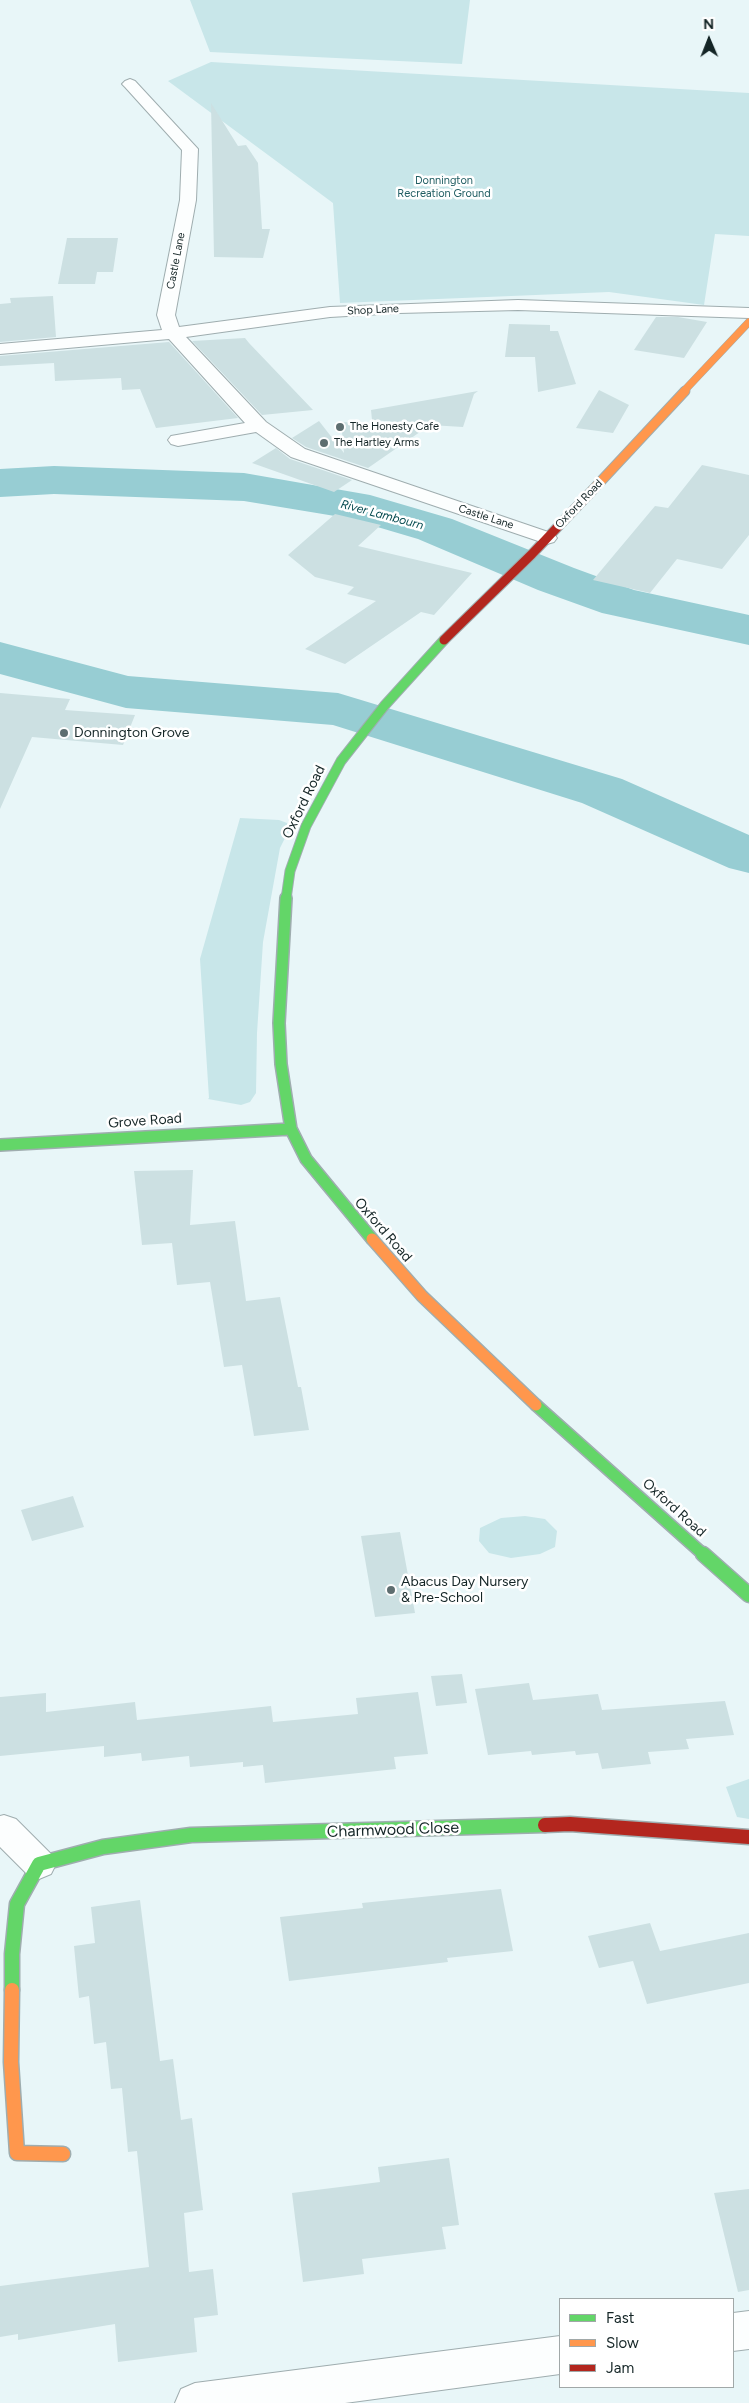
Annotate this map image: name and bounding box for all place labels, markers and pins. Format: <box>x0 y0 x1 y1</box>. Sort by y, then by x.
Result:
place label: The Honesty Cafe <box>350 420 439 434</box>
marker: The Honesty Cafe <box>334 421 346 433</box>
place label: The Hartley Arms <box>334 436 419 450</box>
marker: The Hartley Arms <box>318 437 330 449</box>
place label: Donnington Grove <box>74 725 189 741</box>
marker: Donnington Grove <box>58 727 70 739</box>
place label: Abacus Day Nursery & Pre-School <box>401 1574 528 1606</box>
marker: Abacus Day Nursery & Pre-School <box>385 1584 397 1596</box>

